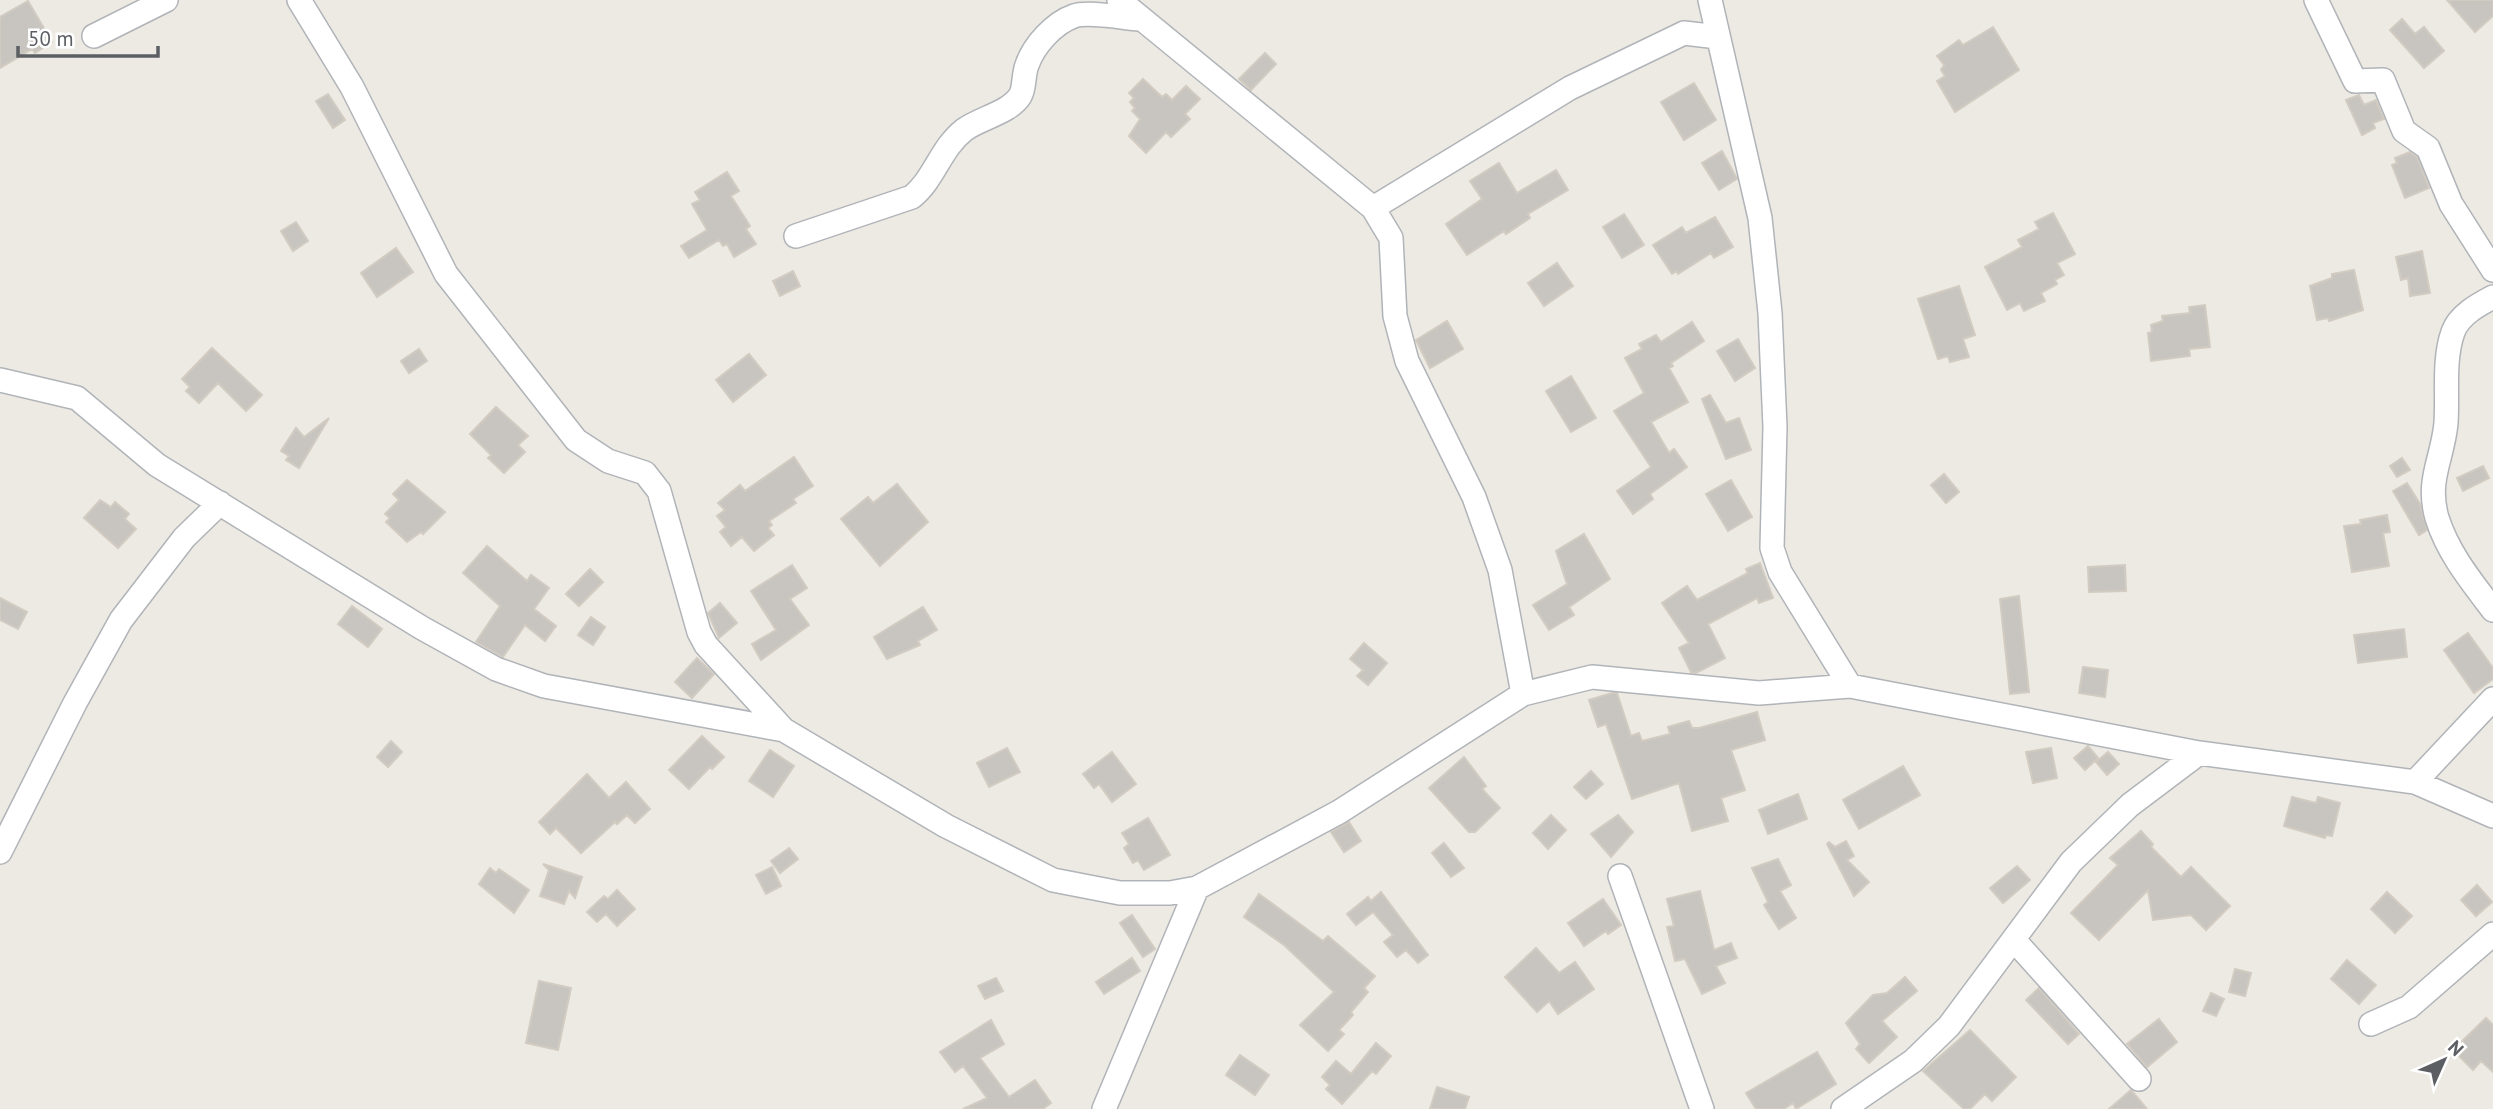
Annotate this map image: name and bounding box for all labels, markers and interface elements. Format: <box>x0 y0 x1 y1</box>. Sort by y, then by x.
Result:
scale bar <box>18 14 158 58</box>
text: 50 m <box>28 25 74 52</box>
north arrow <box>2409 1025 2479 1095</box>
text: N <box>2443 1035 2469 1061</box>

